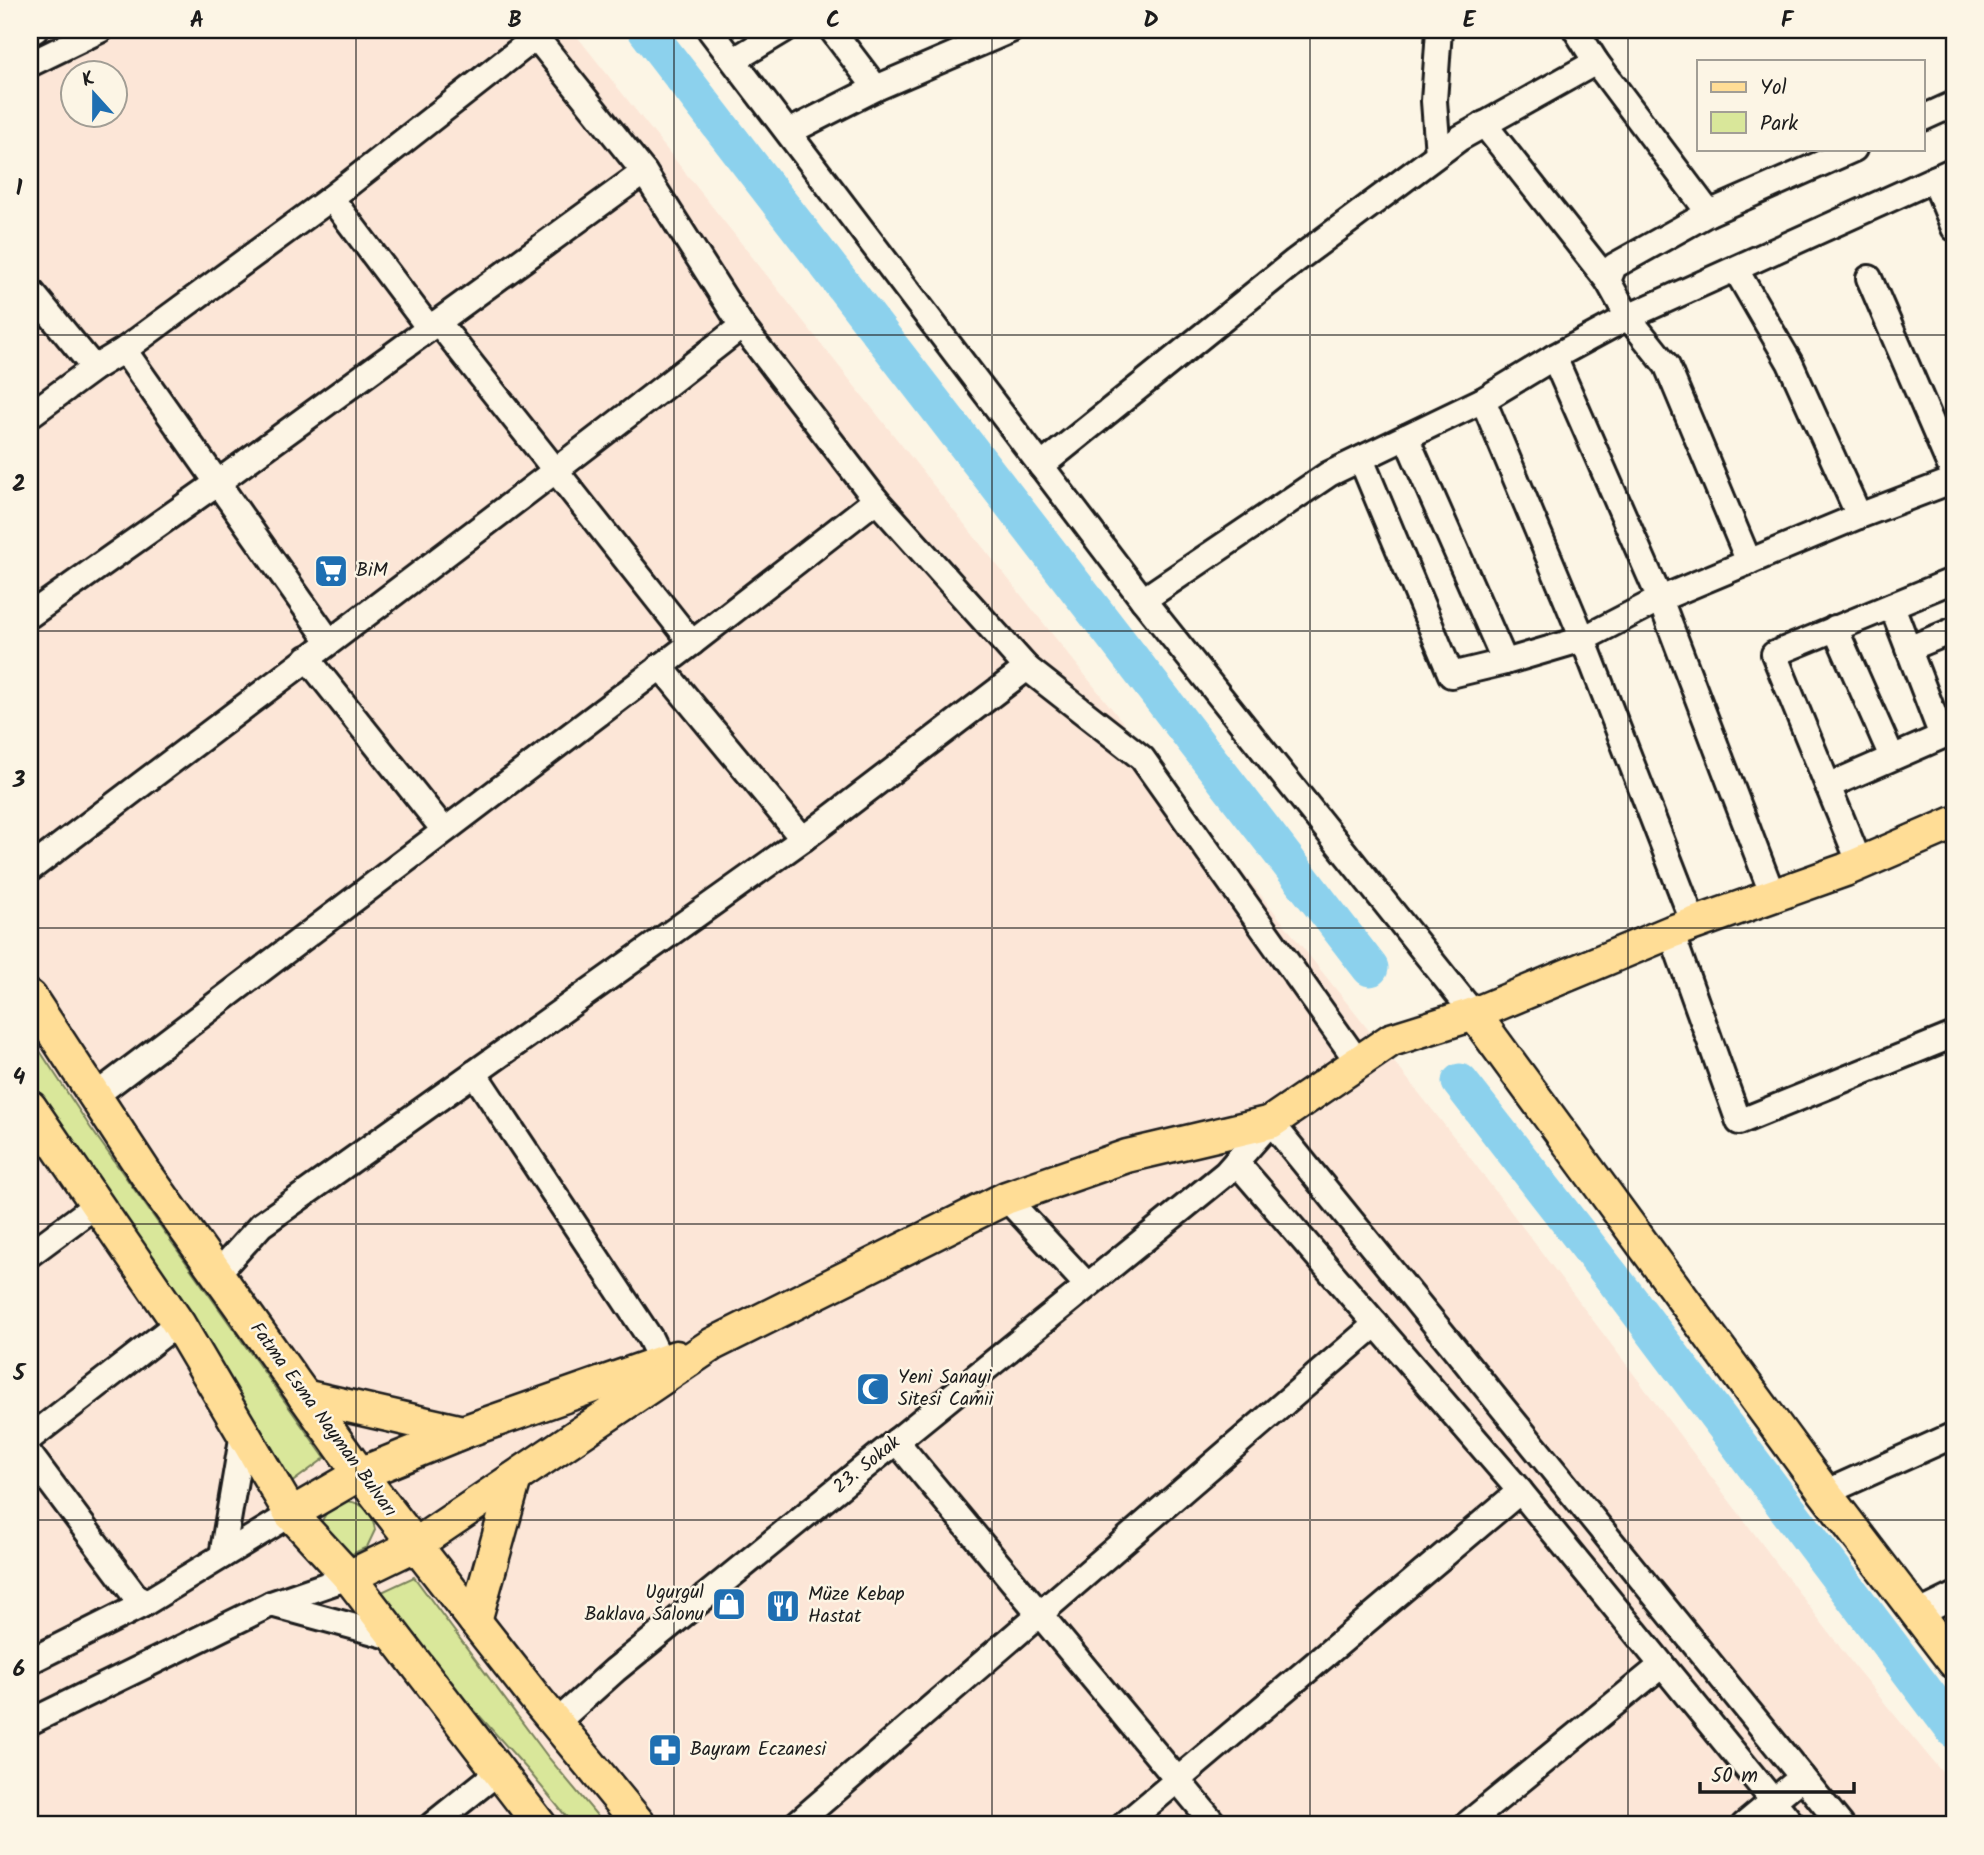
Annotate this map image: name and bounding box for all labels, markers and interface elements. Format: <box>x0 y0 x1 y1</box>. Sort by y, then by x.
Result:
text: A <box>190 3 204 39</box>
text: B <box>508 3 522 39</box>
text: C <box>826 3 840 39</box>
text: D <box>1143 3 1159 39</box>
text: E <box>1463 3 1477 39</box>
text: F <box>1781 3 1795 39</box>
north arrow <box>60 60 130 130</box>
legend <box>1697 60 1924 150</box>
text: K <box>78 64 99 96</box>
text: Yol <box>1760 72 1787 105</box>
text: Park <box>1760 108 1798 141</box>
text: 1 <box>16 171 23 207</box>
text: 2 <box>12 467 26 503</box>
supermarket icon: BiM <box>312 552 350 590</box>
place label: BiM <box>356 556 388 586</box>
text: 3 <box>12 763 26 799</box>
text: 4 <box>13 1060 26 1096</box>
street label: Fatma Esma Nayman Bulvarı <box>242 1316 404 1524</box>
text: 5 <box>12 1356 27 1392</box>
place label: Yeni Sanayi Sitesi Camii <box>898 1363 995 1415</box>
mosque icon: Yeni Sanayi Sitesi Camii <box>854 1370 892 1408</box>
street label: 23. Sokak <box>827 1428 907 1502</box>
place label: Ugurgul Baklava Salonu <box>584 1578 704 1630</box>
place label: Müze Kebap Hastat <box>808 1580 904 1632</box>
shop icon: Ugurgul Baklava Salonu <box>710 1585 748 1623</box>
restaurant icon: Müze Kebap Hastat <box>764 1587 802 1625</box>
text: 6 <box>13 1652 25 1688</box>
pharmacy icon: Bayram Eczanesi <box>646 1731 684 1769</box>
place label: Bayram Eczanesi <box>690 1735 827 1765</box>
scale bar <box>1700 1750 1854 1794</box>
text: 50 m <box>1711 1760 1758 1793</box>

